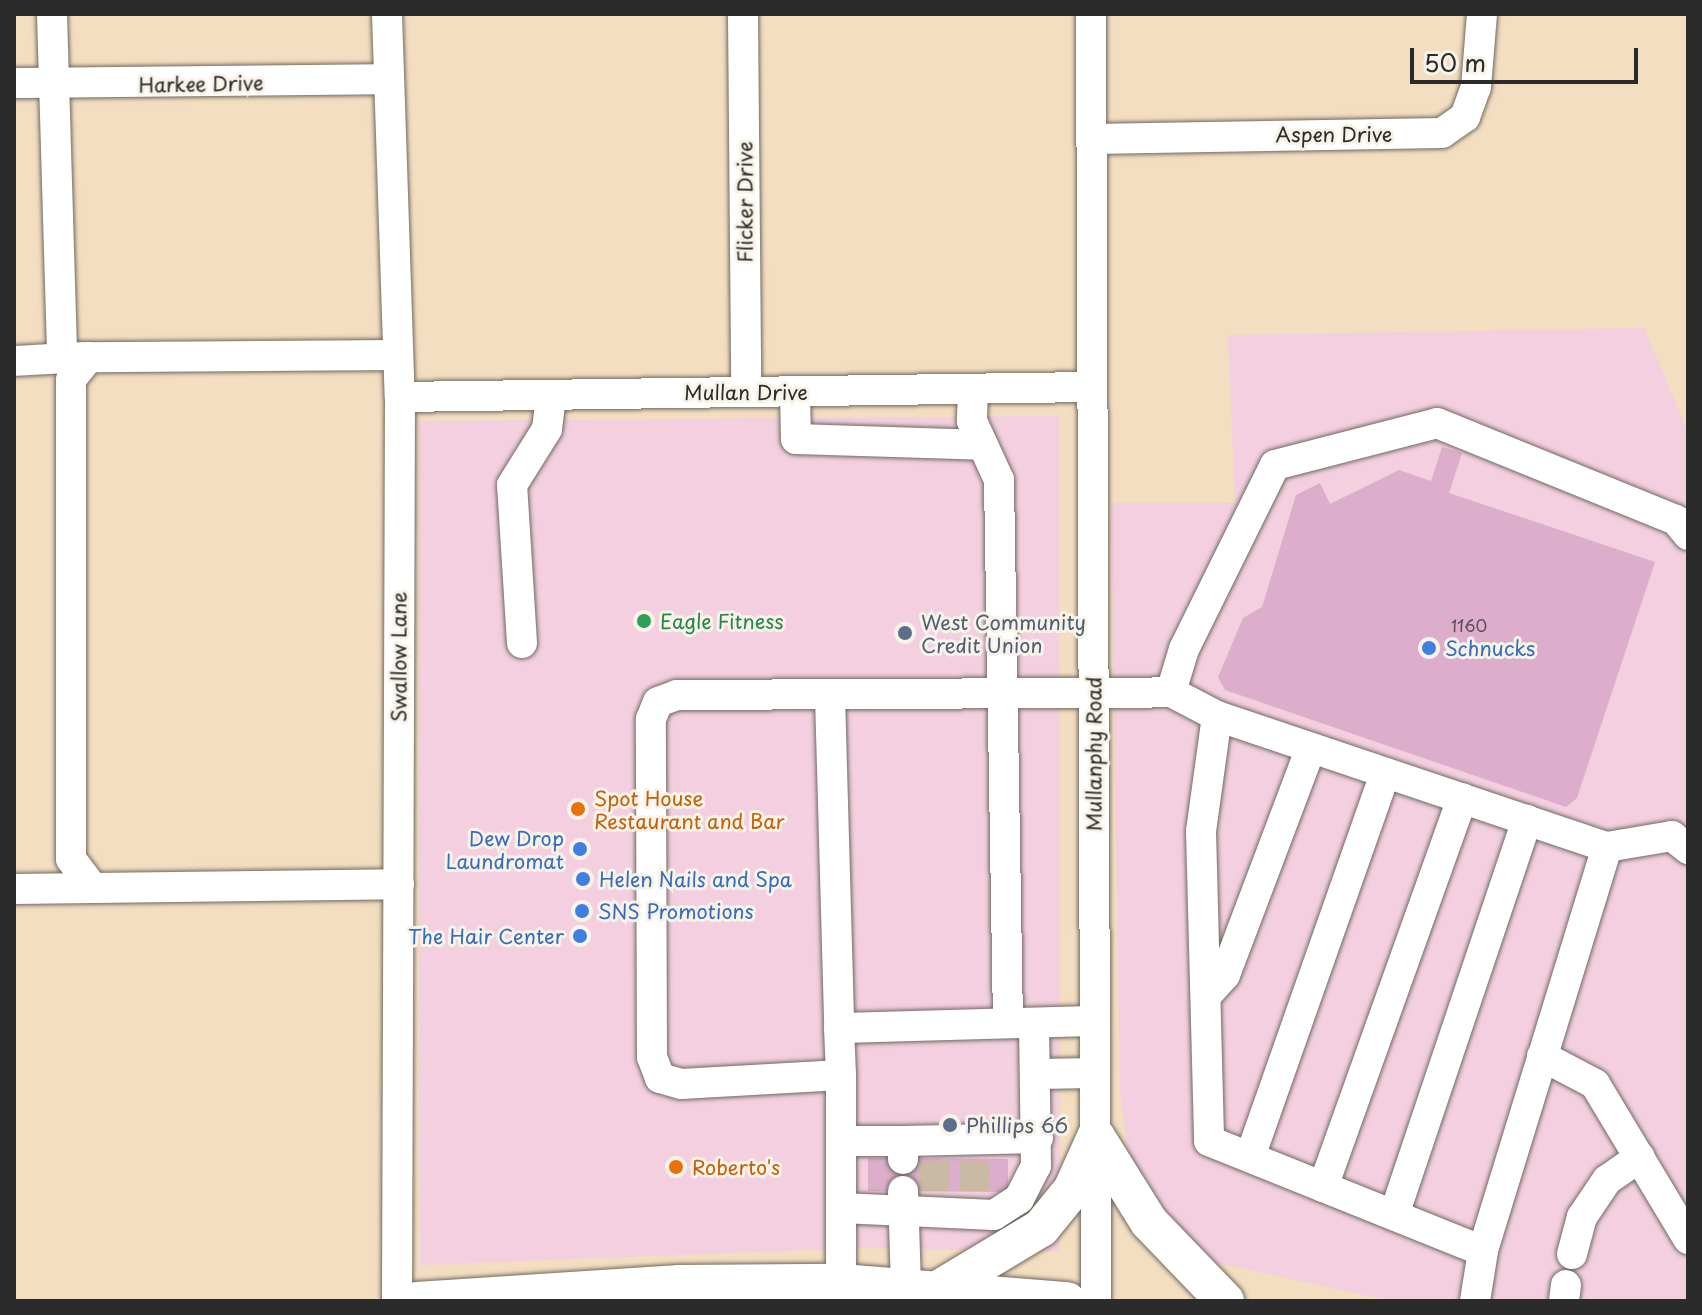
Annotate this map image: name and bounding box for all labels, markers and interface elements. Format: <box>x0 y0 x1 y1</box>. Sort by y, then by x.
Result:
scale bar <box>1414 32 1642 82</box>
text: 50 m <box>1424 44 1486 80</box>
street label: Harkee Drive <box>137 71 265 97</box>
street label: Aspen Drive <box>1275 122 1393 146</box>
street label: Flicker Drive <box>733 141 757 263</box>
street label: Mullan Drive <box>684 380 808 404</box>
street label: Swallow Lane <box>387 592 411 722</box>
place label: Eagle Fitness <box>660 609 785 633</box>
place label: West Community Credit Union <box>921 610 1086 657</box>
marker: Eagle Fitness <box>635 612 653 630</box>
house number: 1160 <box>1451 615 1487 635</box>
marker: West Community Credit Union <box>896 624 914 642</box>
place label: Schnucks <box>1445 636 1535 660</box>
marker: Schnucks <box>1420 639 1438 657</box>
street label: Mullanphy Road <box>1082 676 1106 832</box>
place label: Spot House Restaurant and Bar <box>594 786 785 833</box>
marker: Spot House Restaurant and Bar <box>569 800 587 818</box>
place label: Dew Drop Laundromat <box>446 826 564 873</box>
marker: Dew Drop Laundromat <box>571 840 589 858</box>
place label: Helen Nails and Spa <box>599 867 795 891</box>
marker: Helen Nails and Spa <box>574 870 592 888</box>
place label: SNS Promotions <box>598 899 753 923</box>
marker: SNS Promotions <box>573 902 591 920</box>
place label: The Hair Center <box>407 924 564 948</box>
marker: The Hair Center <box>571 927 589 945</box>
place label: Phillips 66 <box>966 1113 1067 1137</box>
marker: Phillips 66 <box>941 1116 959 1134</box>
place label: Roberto's <box>692 1155 780 1179</box>
marker: Roberto's <box>667 1158 685 1176</box>

